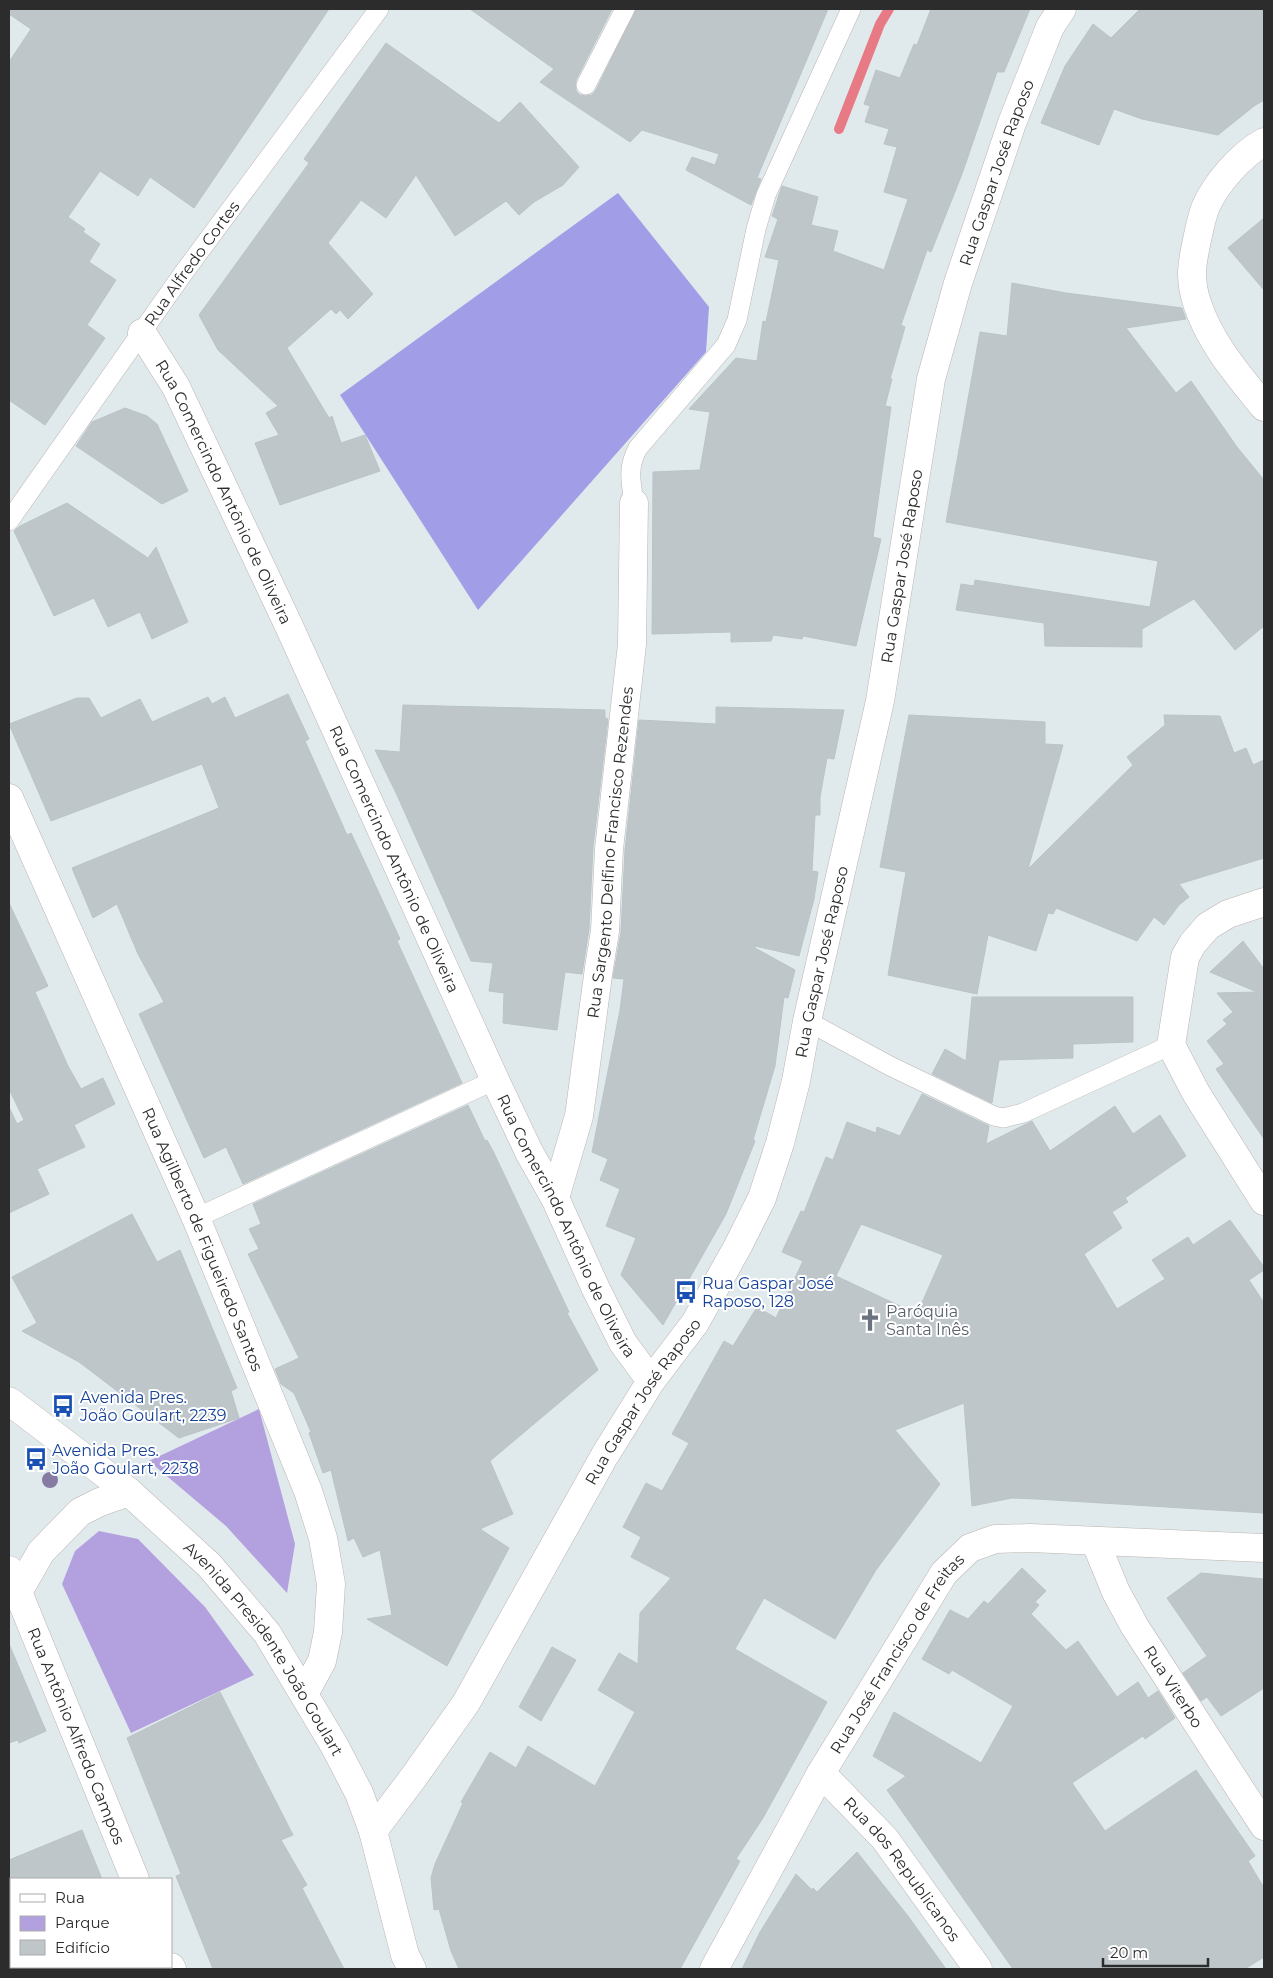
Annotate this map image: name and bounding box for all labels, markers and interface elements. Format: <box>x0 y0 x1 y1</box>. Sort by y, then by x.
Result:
street label: Rua Gaspar José Raposo <box>955 77 1038 268</box>
street label: Rua Alfredo Cortes <box>140 197 244 329</box>
street label: Rua Comercindo Antônio de Oliveira <box>151 356 296 627</box>
street label: Rua Gaspar José Raposo <box>877 468 927 664</box>
street label: Rua Sargento Delfino Francisco Rezendes <box>583 685 637 1019</box>
street label: Rua Comercindo Antônio de Oliveira <box>325 723 463 996</box>
street label: Rua Gaspar José Raposo <box>791 864 852 1059</box>
street label: Rua Comercindo Antônio de Oliveira <box>493 1091 639 1361</box>
street label: Rua Agilberto de Figueiredo Santos <box>138 1105 267 1374</box>
place label: Rua Gaspar José Raposo, 128 <box>702 1274 834 1311</box>
bus stop icon: Rua Gaspar José Raposo, 128 <box>673 1279 699 1305</box>
place label: Paróquia Santa Inês <box>886 1302 969 1339</box>
church icon: Paróquia Santa Inês <box>857 1307 883 1333</box>
street label: Rua Gaspar José Raposo <box>581 1315 705 1488</box>
place label: Avenida Pres. João Goulart, 2239 <box>79 1388 226 1425</box>
bus stop icon: Avenida Pres. João Goulart, 2239 <box>50 1393 76 1419</box>
place label: Avenida Pres. João Goulart, 2238 <box>51 1441 199 1478</box>
bus stop icon: Avenida Pres. João Goulart, 2238 <box>23 1446 49 1472</box>
street label: Avenida Presidente João Goulart <box>180 1538 347 1760</box>
street label: Rua José Francisco de Freitas <box>826 1550 968 1757</box>
street label: Rua Antônio Alfredo Campos <box>23 1625 129 1847</box>
street label: Rua Viterbo <box>1140 1642 1207 1732</box>
street label: Rua dos Republicanos <box>839 1793 964 1945</box>
legend <box>10 1878 172 1968</box>
text: Rua <box>55 1888 85 1907</box>
text: Parque <box>55 1913 110 1932</box>
scale bar <box>1103 1936 1208 1968</box>
text: Edifício <box>55 1938 110 1957</box>
text: 20 m <box>1110 1943 1148 1962</box>

